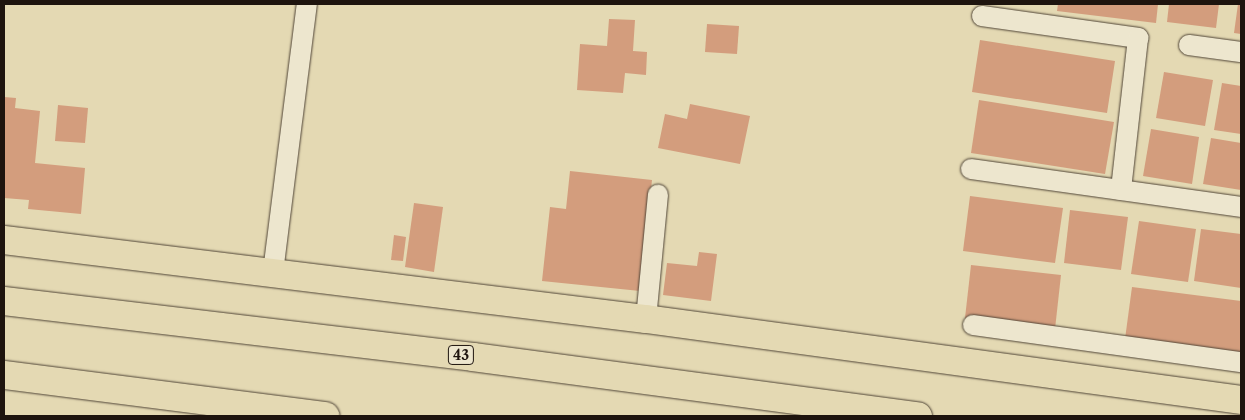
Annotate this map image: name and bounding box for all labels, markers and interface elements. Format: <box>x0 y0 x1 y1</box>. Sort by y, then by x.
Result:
road number: 43 <box>447 344 475 366</box>

